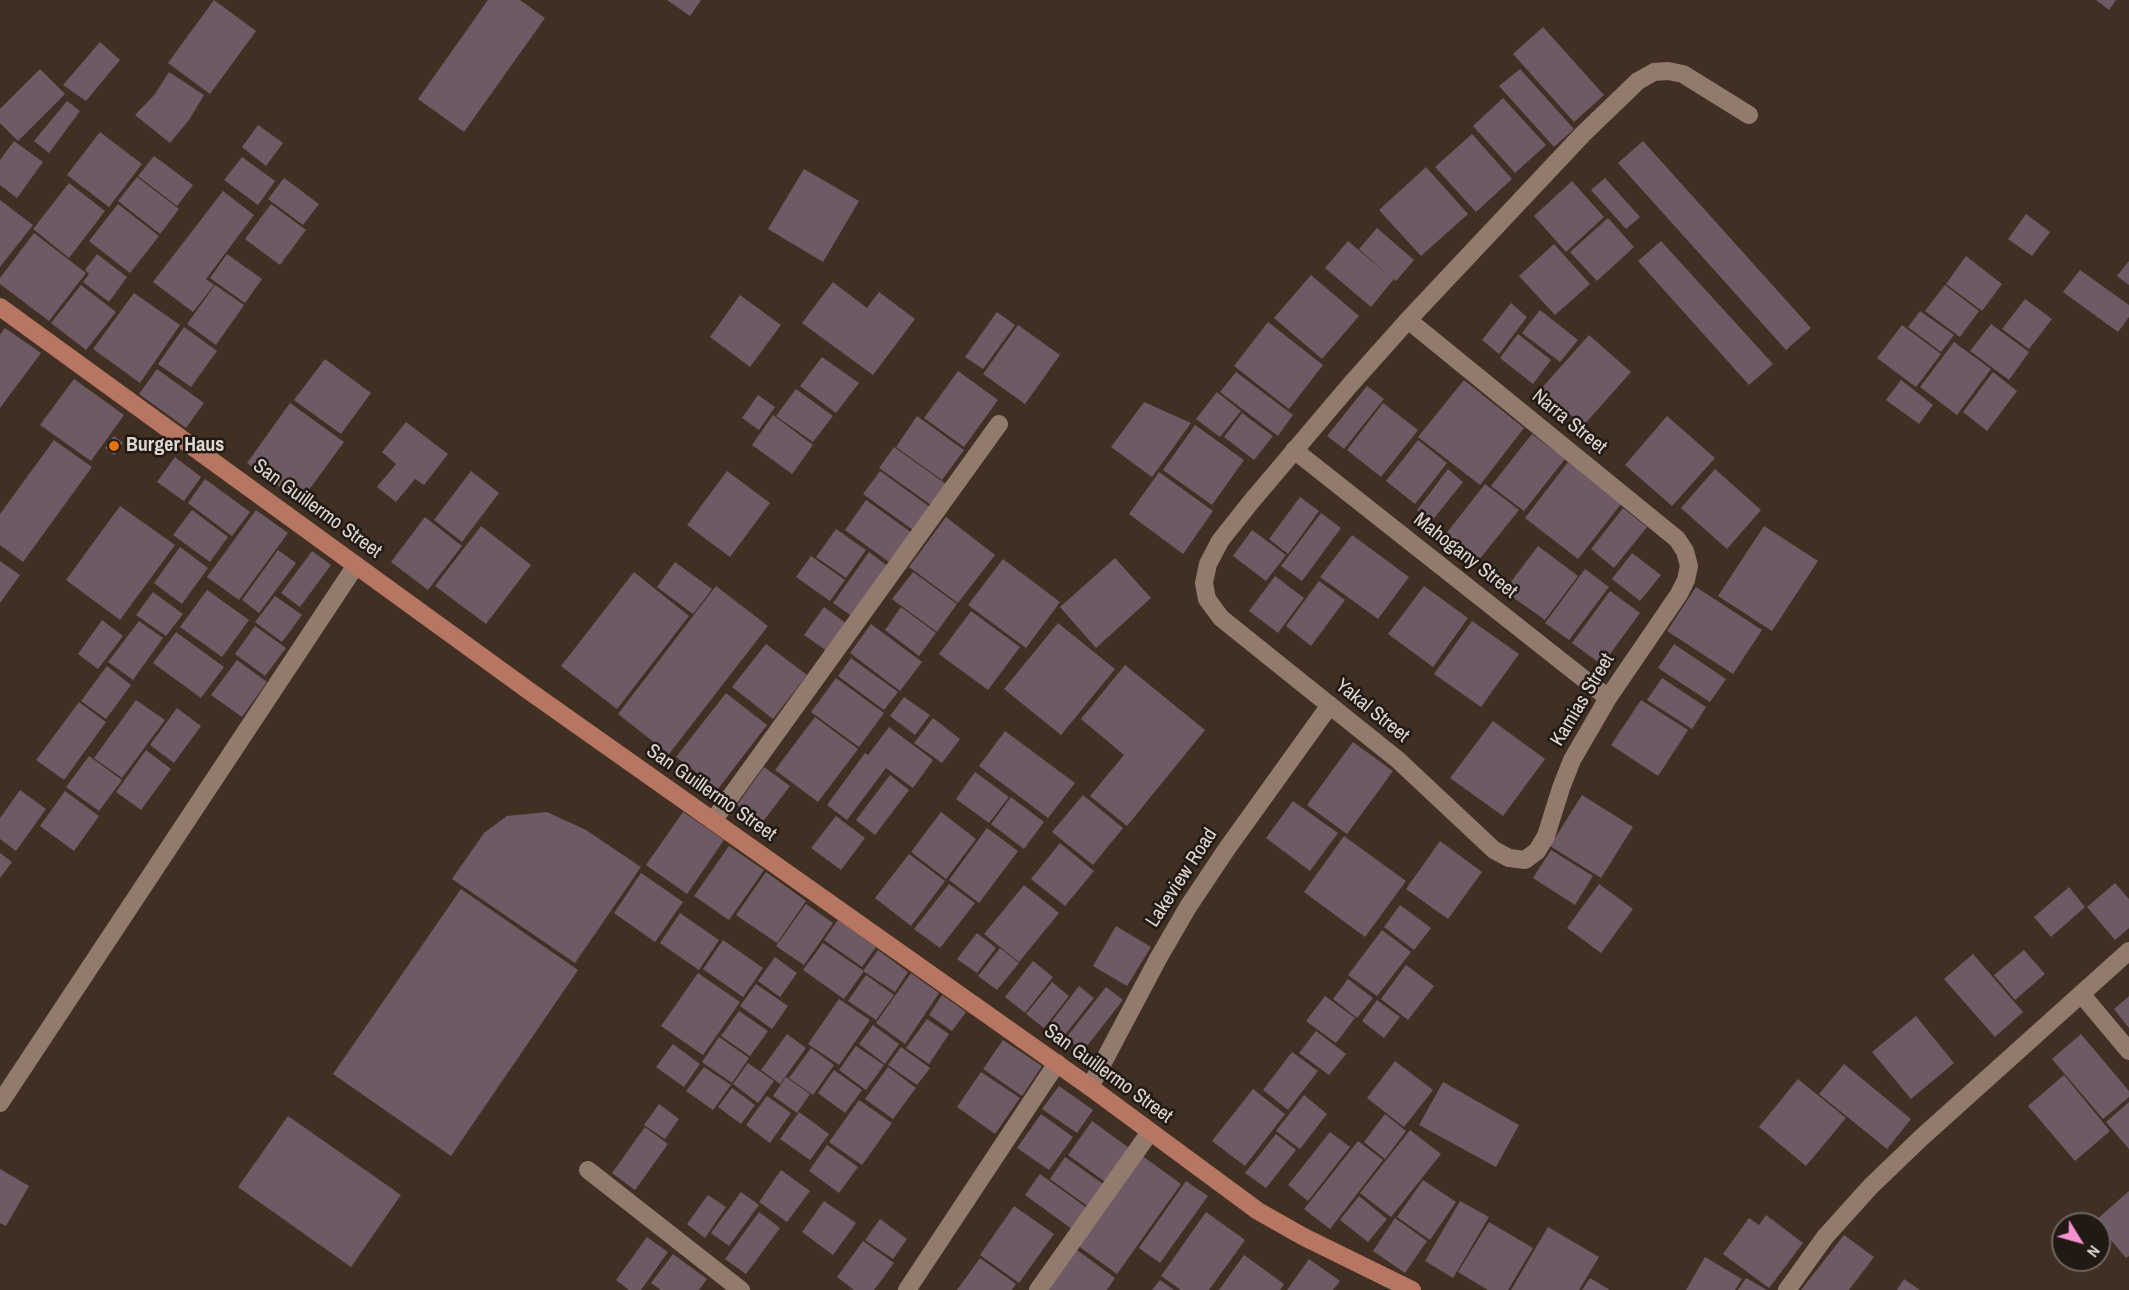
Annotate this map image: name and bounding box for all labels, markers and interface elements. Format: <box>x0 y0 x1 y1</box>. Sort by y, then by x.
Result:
street label: Narra Street <box>1527 385 1611 459</box>
place label: Burger Haus <box>126 434 224 458</box>
marker: Burger Haus <box>107 439 121 453</box>
street label: San Guillermo Street <box>248 454 386 564</box>
street label: Mahogany Street <box>1408 508 1522 604</box>
street label: Kamias Street <box>1546 649 1620 751</box>
street label: Yakal Street <box>1330 674 1414 748</box>
street label: San Guillermo Street <box>641 739 781 847</box>
street label: Lakeview Road <box>1141 824 1223 932</box>
street label: San Guillermo Street <box>1039 1019 1177 1129</box>
north arrow <box>2051 1212 2111 1272</box>
text: N <box>2082 1241 2105 1262</box>

